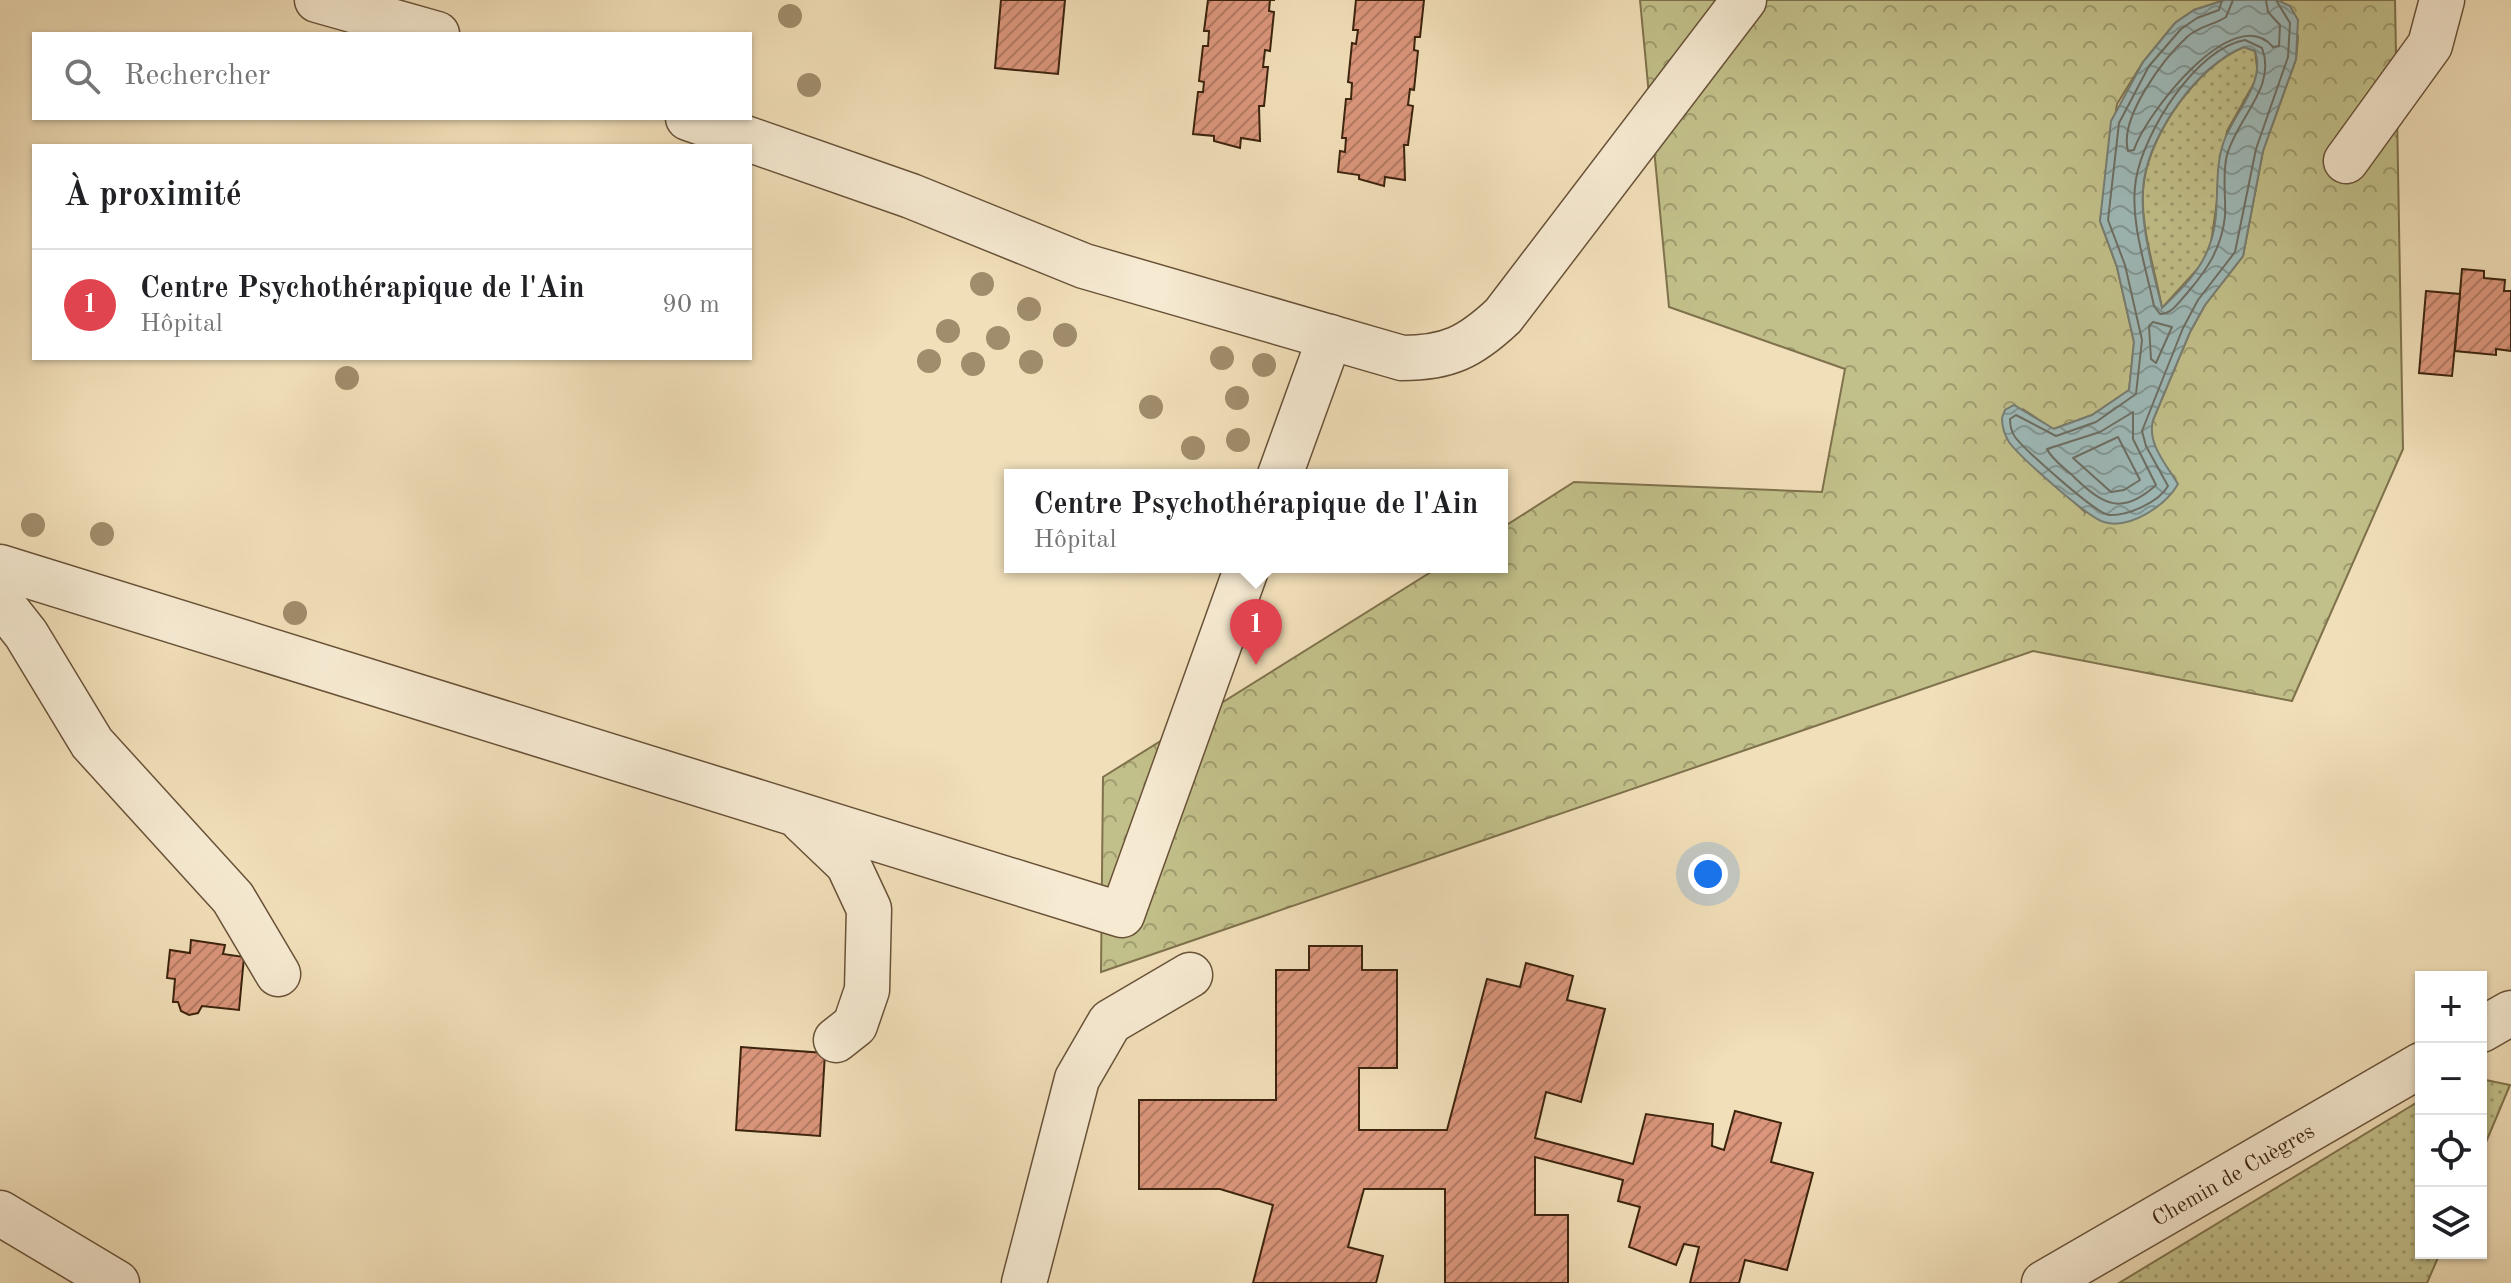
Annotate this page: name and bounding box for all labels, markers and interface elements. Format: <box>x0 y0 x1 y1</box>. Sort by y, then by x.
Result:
search box <box>32 32 752 120</box>
icon: search <box>60 54 104 98</box>
text: Rechercher <box>124 61 270 91</box>
text: À proximité <box>64 179 242 213</box>
text: Centre Psychothérapique de l'Ain <box>140 274 585 304</box>
text: 1 <box>82 292 98 318</box>
text: 90 m <box>662 292 720 318</box>
text: Hôpital <box>140 311 223 337</box>
popup <box>1004 469 1508 573</box>
text: Centre Psychothérapique de l'Ain <box>1034 490 1478 520</box>
text: Hôpital <box>1034 527 1116 553</box>
pin: 1 <box>1230 599 1282 665</box>
your location <box>1688 854 1728 894</box>
map controls <box>2415 971 2487 1259</box>
button: + <box>2415 971 2487 1043</box>
button: − <box>2415 1043 2487 1115</box>
button: locate <box>2415 1115 2487 1187</box>
street label: Chemin de Cuègres <box>2149 1120 2319 1231</box>
button: layers <box>2415 1187 2487 1259</box>

